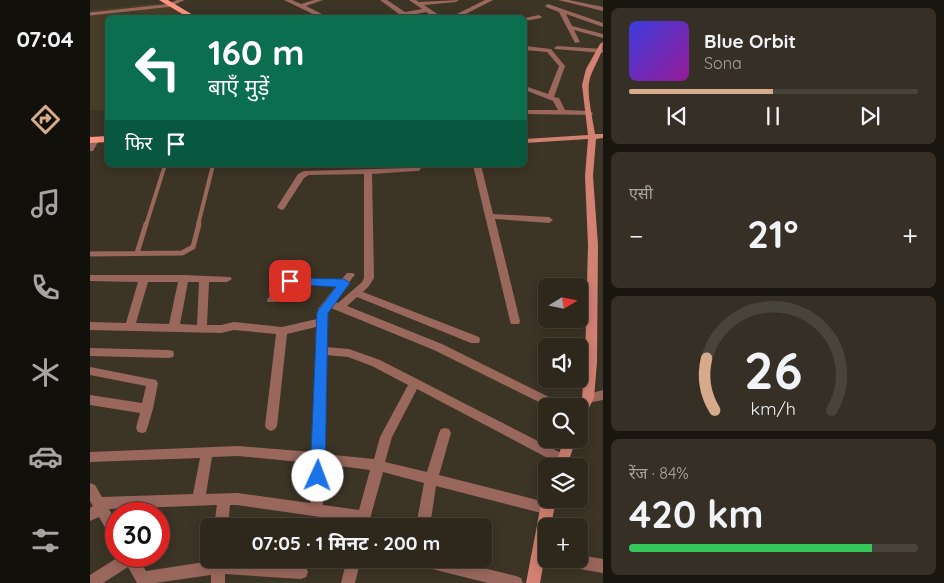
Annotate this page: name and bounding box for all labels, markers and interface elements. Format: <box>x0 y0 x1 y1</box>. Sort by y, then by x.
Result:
text: 07:04 <box>16 25 74 53</box>
text: Blue Orbit <box>704 29 796 53</box>
text: 160 m <box>208 30 305 74</box>
icon: left <box>125 35 190 100</box>
text: Sona <box>704 53 742 73</box>
text: बाएँ मुड़ें <box>208 73 269 101</box>
icon: directions <box>28 102 63 137</box>
icon: previous <box>663 102 691 130</box>
icon: pause <box>759 102 787 130</box>
icon: next <box>856 102 884 130</box>
icon: arrive <box>162 130 190 158</box>
text: फिर <box>125 131 152 155</box>
text: एसी <box>629 183 653 203</box>
icon: music <box>28 186 63 221</box>
text: 21° <box>747 210 799 258</box>
text: − <box>629 218 644 253</box>
text: + <box>902 218 918 253</box>
pin <box>269 260 311 302</box>
icon: arrive <box>276 267 304 295</box>
icon: phone <box>28 270 63 305</box>
north arrow <box>538 278 588 328</box>
map controls <box>538 278 588 568</box>
text: 26 <box>744 337 803 402</box>
button: sound <box>538 338 588 388</box>
icon: climate <box>28 355 63 390</box>
text: km/h <box>751 397 796 419</box>
button: search <box>538 398 588 448</box>
icon: car <box>28 439 63 474</box>
position arrow <box>291 449 343 501</box>
button: layers <box>538 458 588 508</box>
text: रेंज · 84% <box>629 463 689 483</box>
text: 420 km <box>629 490 764 538</box>
speed limit sign: 30 <box>105 502 170 567</box>
button: + <box>538 518 588 568</box>
icon: filters <box>28 523 63 558</box>
text: 07:05 · 1 मिनट · 200 m <box>252 531 440 555</box>

